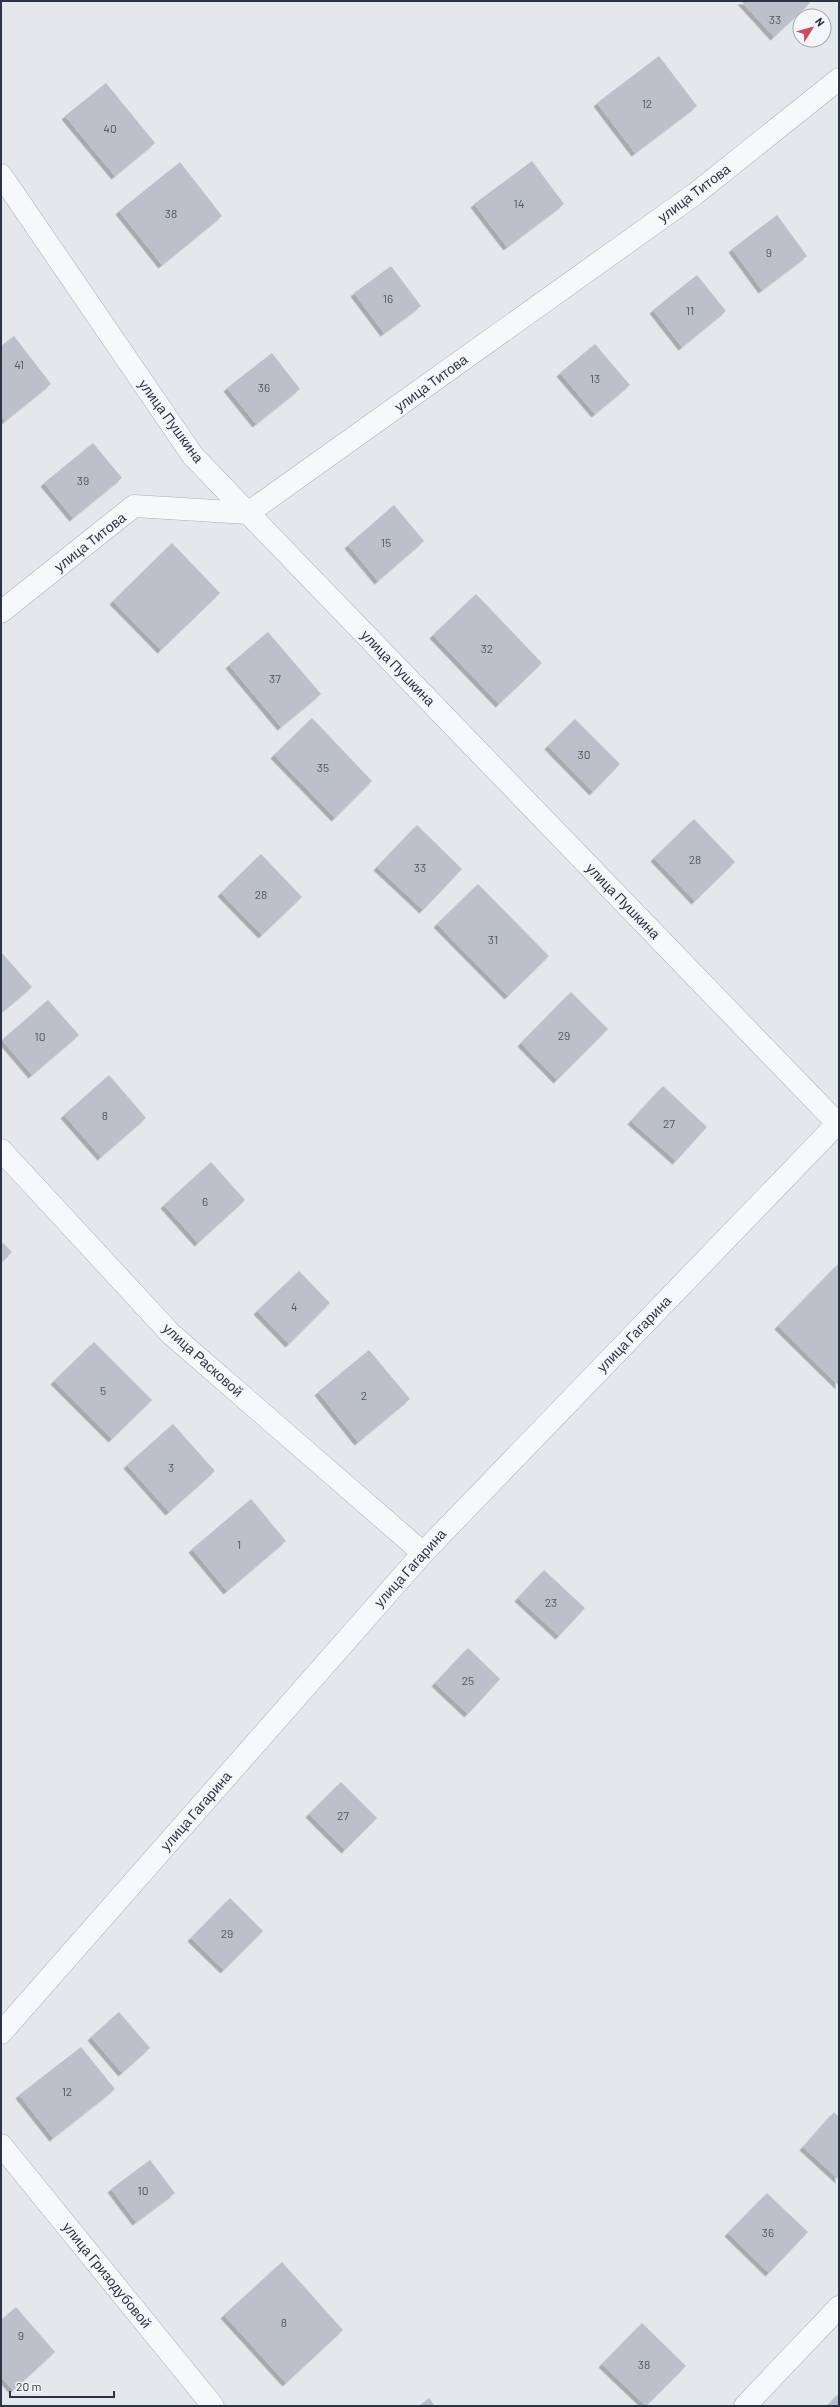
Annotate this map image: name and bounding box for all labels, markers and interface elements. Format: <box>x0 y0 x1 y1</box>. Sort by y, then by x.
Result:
north arrow <box>792 8 832 48</box>
house number: 33 <box>769 12 781 26</box>
text: N <box>813 15 828 29</box>
house number: 12 <box>642 96 652 110</box>
house number: 40 <box>103 121 117 135</box>
street label: улица Титова <box>654 160 733 225</box>
house number: 14 <box>514 196 524 210</box>
house number: 38 <box>165 206 177 220</box>
house number: 9 <box>766 245 772 259</box>
house number: 16 <box>383 291 393 305</box>
house number: 11 <box>686 303 694 317</box>
street label: улица Титова <box>391 350 471 415</box>
house number: 41 <box>14 357 24 371</box>
house number: 13 <box>590 371 600 385</box>
street label: улица Пушкина <box>135 376 208 466</box>
house number: 36 <box>258 380 270 394</box>
house number: 39 <box>77 473 89 487</box>
street label: улица Титова <box>51 508 129 575</box>
house number: 15 <box>381 535 391 549</box>
street label: улица Пушкина <box>358 626 439 709</box>
house number: 32 <box>481 641 493 655</box>
house number: 37 <box>269 671 281 685</box>
house number: 30 <box>578 747 590 761</box>
house number: 35 <box>317 760 329 774</box>
house number: 28 <box>689 852 701 866</box>
street label: улица Пушкина <box>583 859 664 942</box>
house number: 33 <box>414 860 426 874</box>
house number: 28 <box>255 887 267 901</box>
house number: 31 <box>488 932 498 946</box>
house number: 29 <box>558 1028 570 1042</box>
house number: 10 <box>35 1029 45 1043</box>
house number: 8 <box>102 1108 108 1122</box>
house number: 27 <box>663 1116 675 1130</box>
house number: 6 <box>202 1194 208 1208</box>
street label: улица Гагарина <box>593 1292 674 1375</box>
house number: 4 <box>291 1299 297 1313</box>
street label: улица Расковой <box>160 1319 247 1400</box>
house number: 5 <box>100 1383 106 1397</box>
house number: 2 <box>361 1388 367 1402</box>
house number: 3 <box>168 1460 174 1474</box>
street label: улица Гагарина <box>370 1525 449 1610</box>
house number: 1 <box>237 1537 241 1551</box>
house number: 23 <box>545 1595 557 1609</box>
house number: 25 <box>462 1673 474 1687</box>
street label: улица Гагарина <box>157 1767 235 1854</box>
house number: 27 <box>337 1808 349 1822</box>
house number: 29 <box>221 1926 233 1940</box>
house number: 12 <box>62 2084 72 2098</box>
house number: 10 <box>138 2183 148 2197</box>
street label: улица Гризодубовой <box>59 2218 155 2331</box>
house number: 36 <box>762 2225 774 2239</box>
house number: 8 <box>281 2315 287 2329</box>
house number: 9 <box>18 2328 24 2342</box>
house number: 38 <box>638 2357 650 2371</box>
scale bar <box>10 2373 114 2399</box>
text: 20 m <box>16 2379 42 2393</box>

